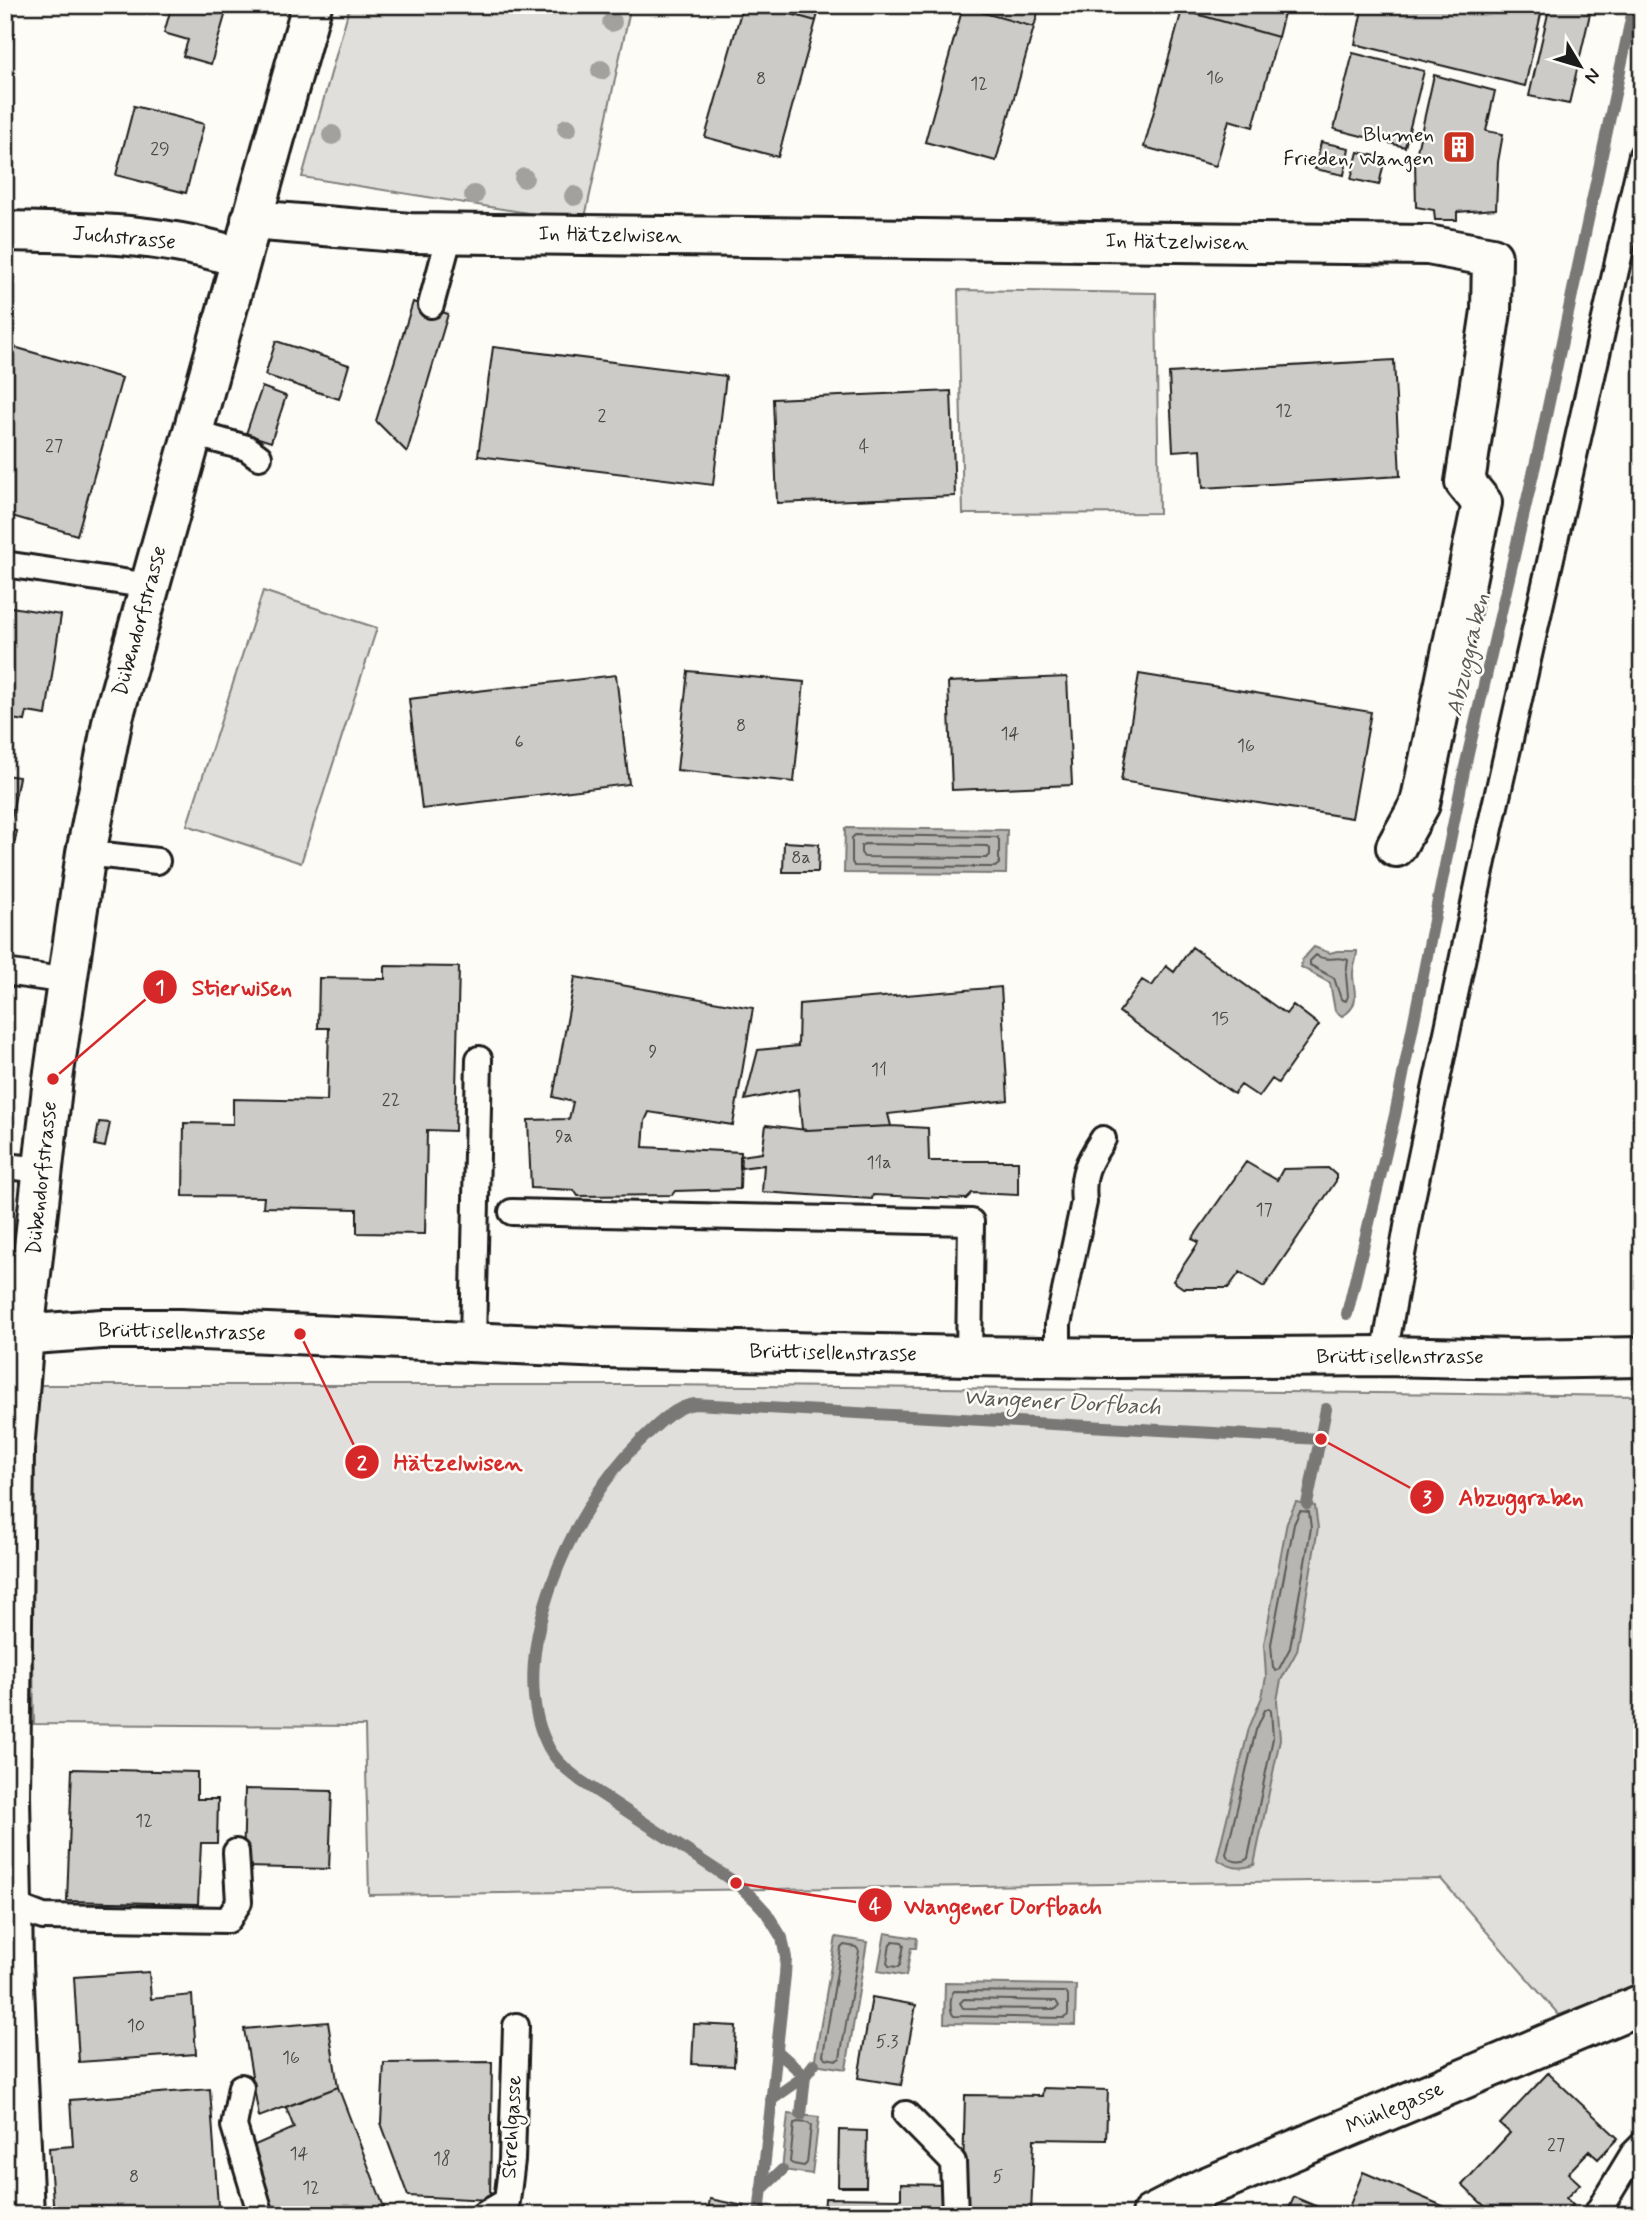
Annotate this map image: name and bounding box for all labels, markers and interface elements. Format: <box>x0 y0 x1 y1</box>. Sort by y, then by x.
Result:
north arrow <box>1546 32 1616 102</box>
text: N <box>1578 63 1606 88</box>
house number: 16 <box>1206 66 1224 90</box>
house number: 8 <box>756 67 766 91</box>
house number: 12 <box>970 72 988 96</box>
place label: Blumen Frieden, Wangen <box>1283 121 1434 173</box>
building icon: Blumen Frieden, Wangen <box>1440 128 1478 166</box>
house number: 29 <box>150 137 170 161</box>
street label: Juchstrasse <box>71 220 177 256</box>
street label: In Hätzelwisen <box>538 220 683 250</box>
street label: In Hätzelwisen <box>1105 227 1250 257</box>
house number: 12 <box>1275 399 1293 423</box>
house number: 2 <box>598 404 607 428</box>
house number: 27 <box>45 434 63 458</box>
house number: 4 <box>859 435 869 459</box>
street label: Dübendorfstrasse <box>106 543 174 699</box>
water label: Abzuggraben <box>1440 591 1500 720</box>
house number: 8 <box>736 714 746 738</box>
house number: 14 <box>1001 722 1020 746</box>
house number: 6 <box>514 730 524 754</box>
house number: 16 <box>1237 734 1255 758</box>
house number: 8a <box>791 846 811 870</box>
callout: Stierwisen <box>142 965 306 1009</box>
text: 1 <box>155 974 165 1002</box>
text: Stierwisen <box>192 974 292 1004</box>
house number: 15 <box>1211 1007 1229 1031</box>
house number: 9 <box>649 1040 658 1064</box>
house number: 11 <box>871 1058 887 1082</box>
house number: 22 <box>382 1088 400 1112</box>
street label: Dübendorfstrasse <box>20 1100 64 1256</box>
house number: 9a <box>555 1125 573 1149</box>
house number: 11a <box>866 1151 892 1175</box>
house number: 17 <box>1255 1198 1273 1222</box>
street label: Brüttisellenstrasse <box>98 1317 266 1347</box>
street label: Brüttisellenstrasse <box>749 1338 917 1368</box>
street label: Brüttisellenstrasse <box>1316 1343 1484 1371</box>
water label: Wangener Dorfbach <box>962 1383 1162 1425</box>
callout: Hätzelwisen <box>344 1440 537 1484</box>
text: Hätzelwisen <box>393 1449 524 1479</box>
text: 2 <box>357 1450 368 1478</box>
callout: Abzuggraben <box>1409 1475 1597 1519</box>
text: Abzuggraben <box>1458 1484 1584 1516</box>
text: 3 <box>1422 1485 1432 1513</box>
house number: 12 <box>135 1809 153 1833</box>
callout: Wangener Dorfbach <box>857 1883 1115 1927</box>
text: 4 <box>869 1893 882 1921</box>
text: Wangener Dorfbach <box>903 1893 1102 1925</box>
house number: 10 <box>127 2014 145 2038</box>
house number: 5.3 <box>876 2030 898 2054</box>
house number: 16 <box>282 2046 300 2070</box>
street label: Strehlgasse <box>495 2074 530 2179</box>
street label: Mühlegasse <box>1342 2075 1449 2142</box>
house number: 27 <box>1547 2133 1565 2157</box>
house number: 14 <box>290 2142 309 2166</box>
house number: 18 <box>433 2147 451 2171</box>
house number: 8 <box>129 2165 139 2189</box>
house number: 5 <box>993 2165 1004 2189</box>
house number: 12 <box>302 2176 320 2200</box>

